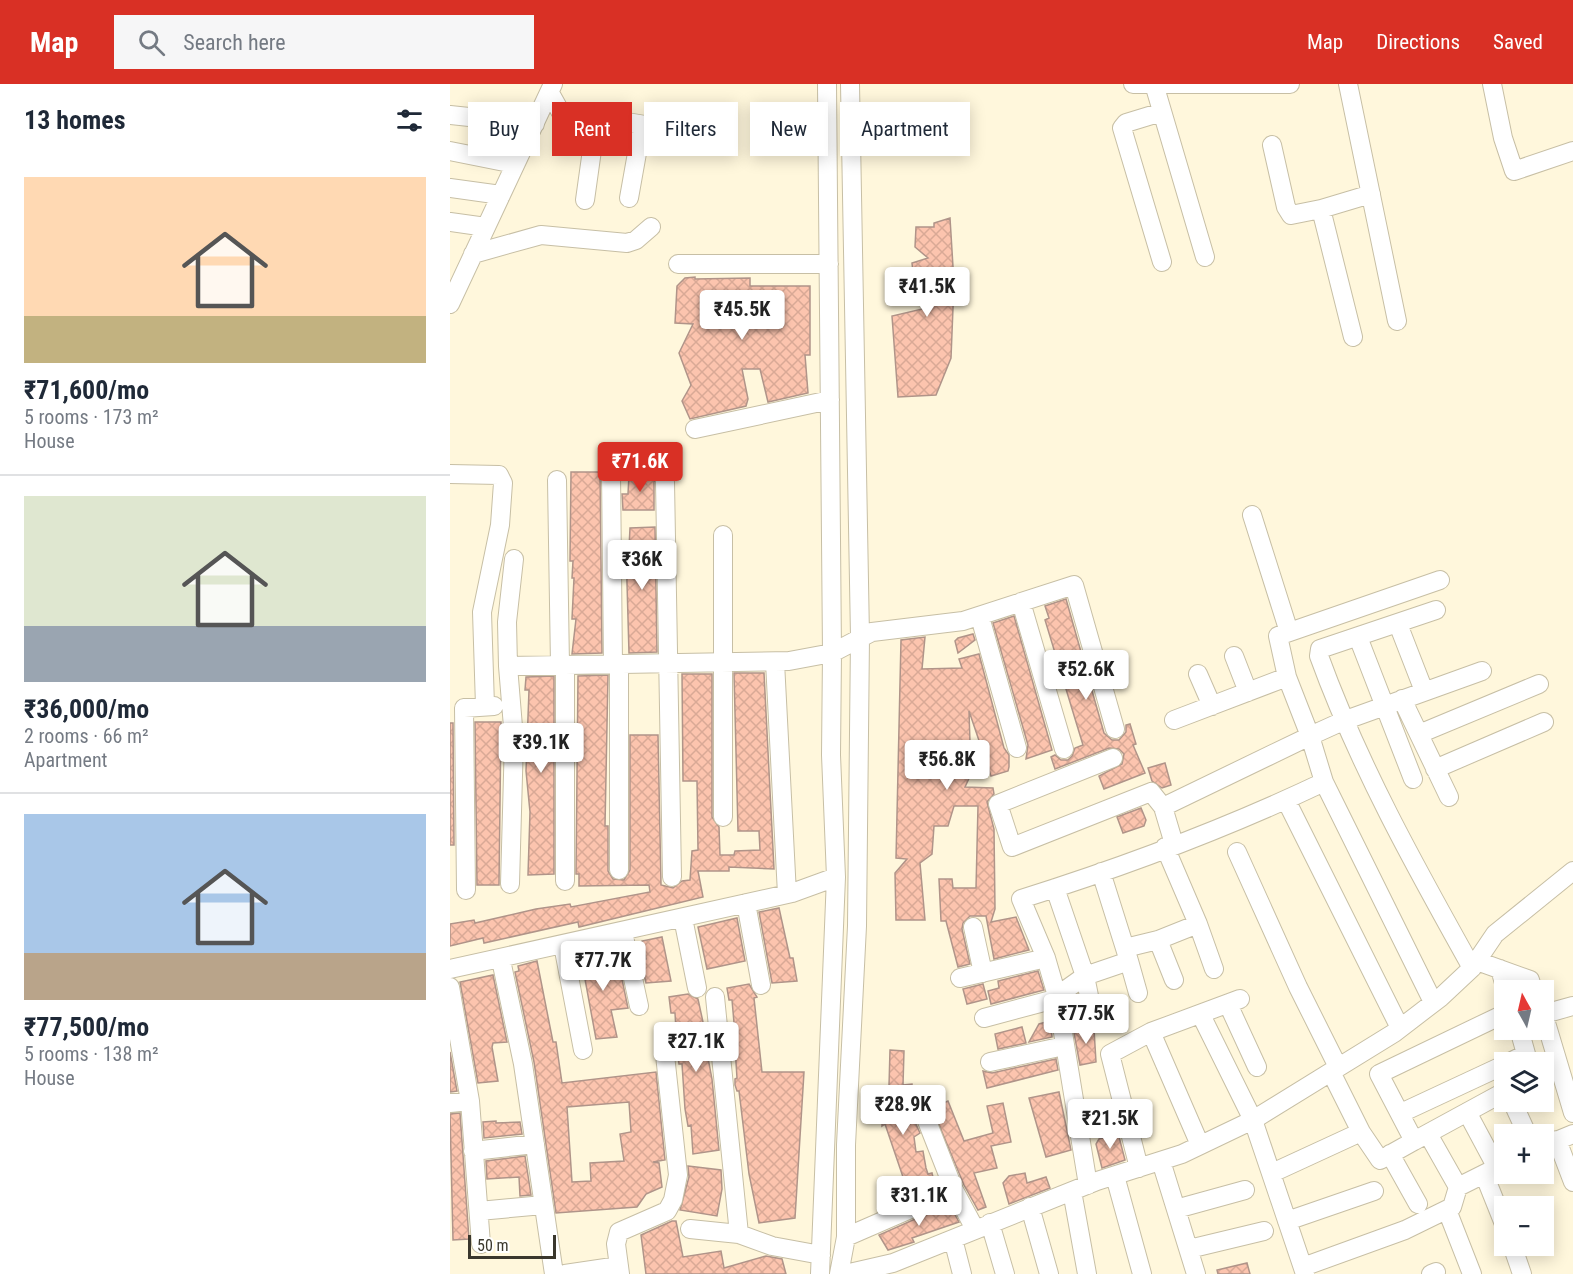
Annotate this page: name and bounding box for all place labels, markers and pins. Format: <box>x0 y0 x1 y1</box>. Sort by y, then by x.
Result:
pin: ₹41.5K <box>878 267 976 318</box>
pin: ₹45.5K <box>693 290 791 341</box>
pin: ₹71.6K <box>591 442 689 493</box>
pin: ₹36K <box>606 540 678 591</box>
pin: ₹52.6K <box>1037 650 1135 701</box>
pin: ₹39.1K <box>492 723 590 774</box>
pin: ₹56.8K <box>898 740 996 791</box>
pin: ₹77.7K <box>554 941 652 992</box>
pin: ₹77.5K <box>1037 994 1135 1045</box>
pin: ₹27.1K <box>647 1022 745 1073</box>
pin: ₹28.9K <box>854 1085 952 1136</box>
pin: ₹21.5K <box>1061 1099 1159 1150</box>
pin: ₹31.1K <box>870 1176 968 1227</box>

